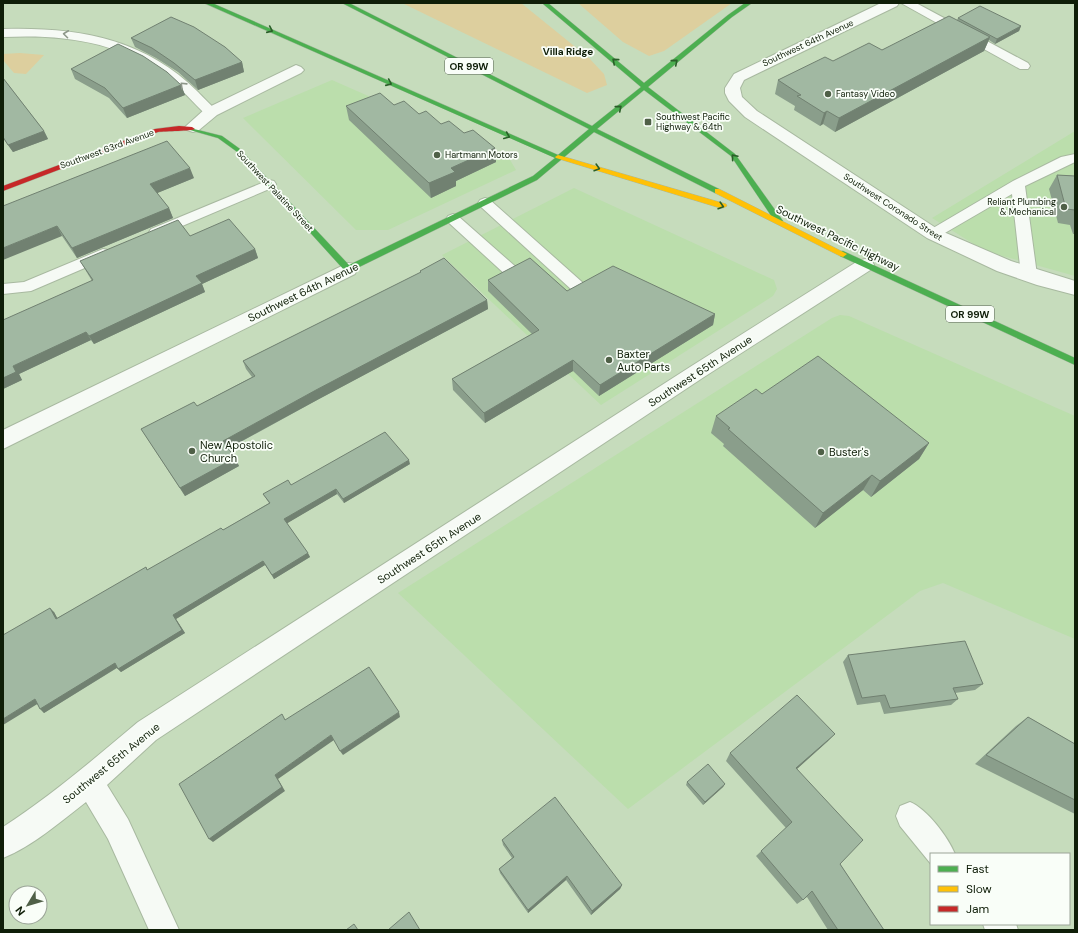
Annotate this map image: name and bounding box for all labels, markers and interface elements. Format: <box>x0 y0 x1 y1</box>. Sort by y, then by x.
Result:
street label: Southwest 64th Avenue <box>760 17 856 69</box>
one-way arrow <box>265 25 273 33</box>
one-way arrow <box>63 30 69 39</box>
district label: Villa Ridge <box>543 45 593 58</box>
road number: OR 99W <box>445 58 493 74</box>
one-way arrow <box>613 58 620 65</box>
one-way arrow <box>670 59 677 66</box>
one-way arrow <box>384 78 392 86</box>
one-way arrow <box>180 82 188 90</box>
place label: Fantasy Video <box>836 88 895 100</box>
marker: Fantasy Video <box>823 89 833 99</box>
one-way arrow <box>614 105 622 112</box>
place label: Southwest Pacific Highway & 64th <box>656 111 730 133</box>
marker: Southwest Pacific Highway & 64th <box>643 117 653 127</box>
street label: Southwest 63rd Avenue <box>58 126 156 172</box>
one-way arrow <box>504 131 511 139</box>
street label: Southwest Palatine Street <box>234 148 316 235</box>
place label: Hartmann Motors <box>445 149 518 161</box>
marker: Hartmann Motors <box>432 150 442 160</box>
one-way arrow <box>731 154 739 162</box>
one-way arrow <box>593 163 600 172</box>
street label: Southwest Coronado Street <box>841 170 945 244</box>
place label: Reliant Plumbing & Mechanical <box>987 196 1056 218</box>
one-way arrow <box>718 201 725 210</box>
street label: Southwest Pacific Highway <box>774 202 902 274</box>
marker: Reliant Plumbing & Mechanical <box>1059 202 1069 212</box>
street label: Southwest 64th Avenue <box>245 259 361 325</box>
road number: OR 99W <box>946 306 994 322</box>
street label: Southwest 65th Avenue <box>645 332 755 410</box>
place label: Baxter Auto Parts <box>617 347 670 374</box>
marker: Baxter Auto Parts <box>604 355 614 365</box>
place label: New Apostolic Church <box>200 438 273 465</box>
place label: Buster's <box>829 445 869 459</box>
marker: New Apostolic Church <box>187 446 197 456</box>
marker: Buster's <box>816 447 826 457</box>
street label: Southwest 65th Avenue <box>374 509 484 587</box>
street label: Southwest 65th Avenue <box>60 719 162 807</box>
legend <box>930 853 1070 925</box>
text: Fast <box>966 861 989 877</box>
text: Slow <box>966 881 992 897</box>
north arrow <box>8 885 48 925</box>
text: Jam <box>966 901 989 917</box>
text: N <box>12 904 28 919</box>

